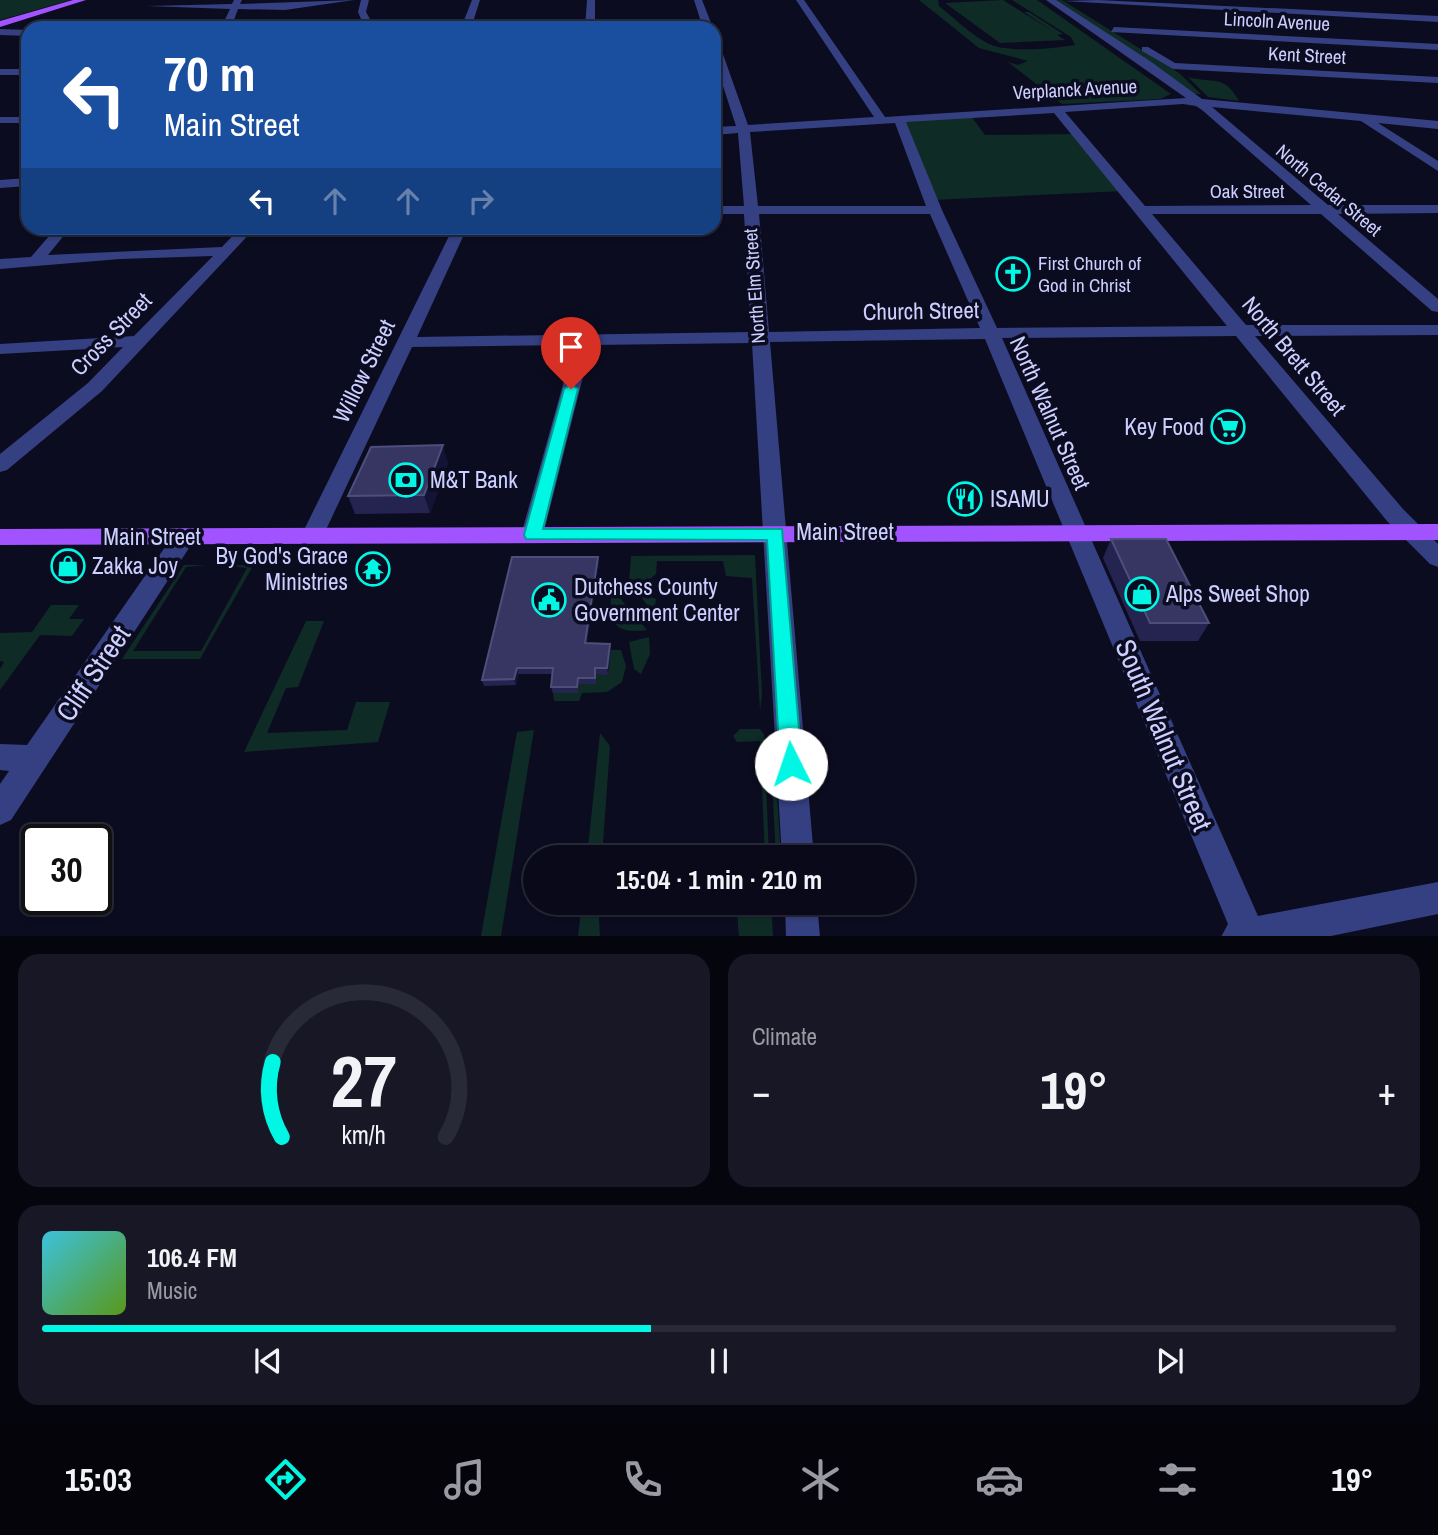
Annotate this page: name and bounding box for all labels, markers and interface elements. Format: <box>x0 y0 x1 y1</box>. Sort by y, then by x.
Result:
street label: Lincoln Avenue <box>1223 5 1331 37</box>
text: 70 m <box>164 40 256 106</box>
street label: Kent Street <box>1267 40 1347 70</box>
icon: left <box>49 49 140 140</box>
street label: Verplanck Avenue <box>1012 73 1138 105</box>
text: Main Street <box>164 103 300 146</box>
street label: North Cedar Street <box>1271 138 1388 242</box>
street label: Oak Street <box>1210 178 1285 204</box>
icon: left <box>243 182 281 220</box>
icon: ahead <box>316 182 354 220</box>
icon: ahead <box>389 182 427 220</box>
icon: right <box>462 182 500 220</box>
street label: North Elm Street <box>737 227 771 344</box>
place label: First Church of God in Christ <box>1038 250 1142 298</box>
church icon: First Church of God in Christ <box>994 255 1032 293</box>
street label: Cross Street <box>63 285 158 382</box>
street label: North Brett Street <box>1235 290 1353 422</box>
street label: Church Street <box>863 294 979 327</box>
street label: Willow Street <box>325 314 402 428</box>
pin <box>541 317 601 389</box>
icon: arrive <box>552 328 590 366</box>
street label: North Walnut Street <box>1003 331 1098 494</box>
supermarket icon: Key Food <box>1209 408 1247 446</box>
place label: Key Food <box>1124 411 1204 442</box>
bank icon: M&T Bank <box>387 461 425 499</box>
place label: M&T Bank <box>430 464 518 495</box>
restaurant icon: ISAMU <box>946 480 984 518</box>
place label: ISAMU <box>990 483 1050 514</box>
street label: Main Street <box>796 516 894 547</box>
street label: Main Street <box>103 521 201 552</box>
place label: By God's Grace Ministries <box>215 540 348 597</box>
shop icon: Zakka Joy <box>49 547 87 585</box>
place label: Zakka Joy <box>92 550 179 581</box>
temple icon: By God's Grace Ministries <box>354 550 392 588</box>
place label: Dutchess County Government Center <box>574 571 740 628</box>
shop icon: Alps Sweet Shop <box>1123 575 1161 613</box>
place label: Alps Sweet Shop <box>1165 578 1310 609</box>
public building icon: Dutchess County Government Center <box>530 581 568 619</box>
street label: Cliff Street <box>47 618 139 728</box>
street label: South Walnut Street <box>1107 633 1221 837</box>
position arrow <box>754 727 828 801</box>
speed limit sign: 30 <box>21 824 112 915</box>
text: 15:04 · 1 min · 210 m <box>616 862 822 897</box>
text: Climate <box>752 1021 817 1052</box>
text: 27 <box>331 1032 397 1130</box>
text: 19° <box>1040 1055 1108 1125</box>
text: − <box>752 1066 770 1117</box>
text: + <box>1378 1066 1396 1117</box>
text: km/h <box>342 1117 386 1151</box>
text: 106.4 FM <box>147 1240 237 1275</box>
text: Music <box>147 1275 197 1306</box>
icon: previous <box>249 1342 287 1380</box>
icon: pause <box>700 1342 738 1380</box>
icon: next <box>1151 1342 1189 1380</box>
icon: directions <box>261 1455 310 1504</box>
icon: music <box>440 1455 489 1504</box>
icon: phone <box>618 1455 667 1504</box>
icon: climate <box>796 1455 845 1504</box>
icon: car <box>975 1455 1024 1504</box>
icon: filters <box>1153 1455 1202 1504</box>
text: 15:03 <box>65 1458 132 1501</box>
text: 19° <box>1331 1458 1373 1501</box>

